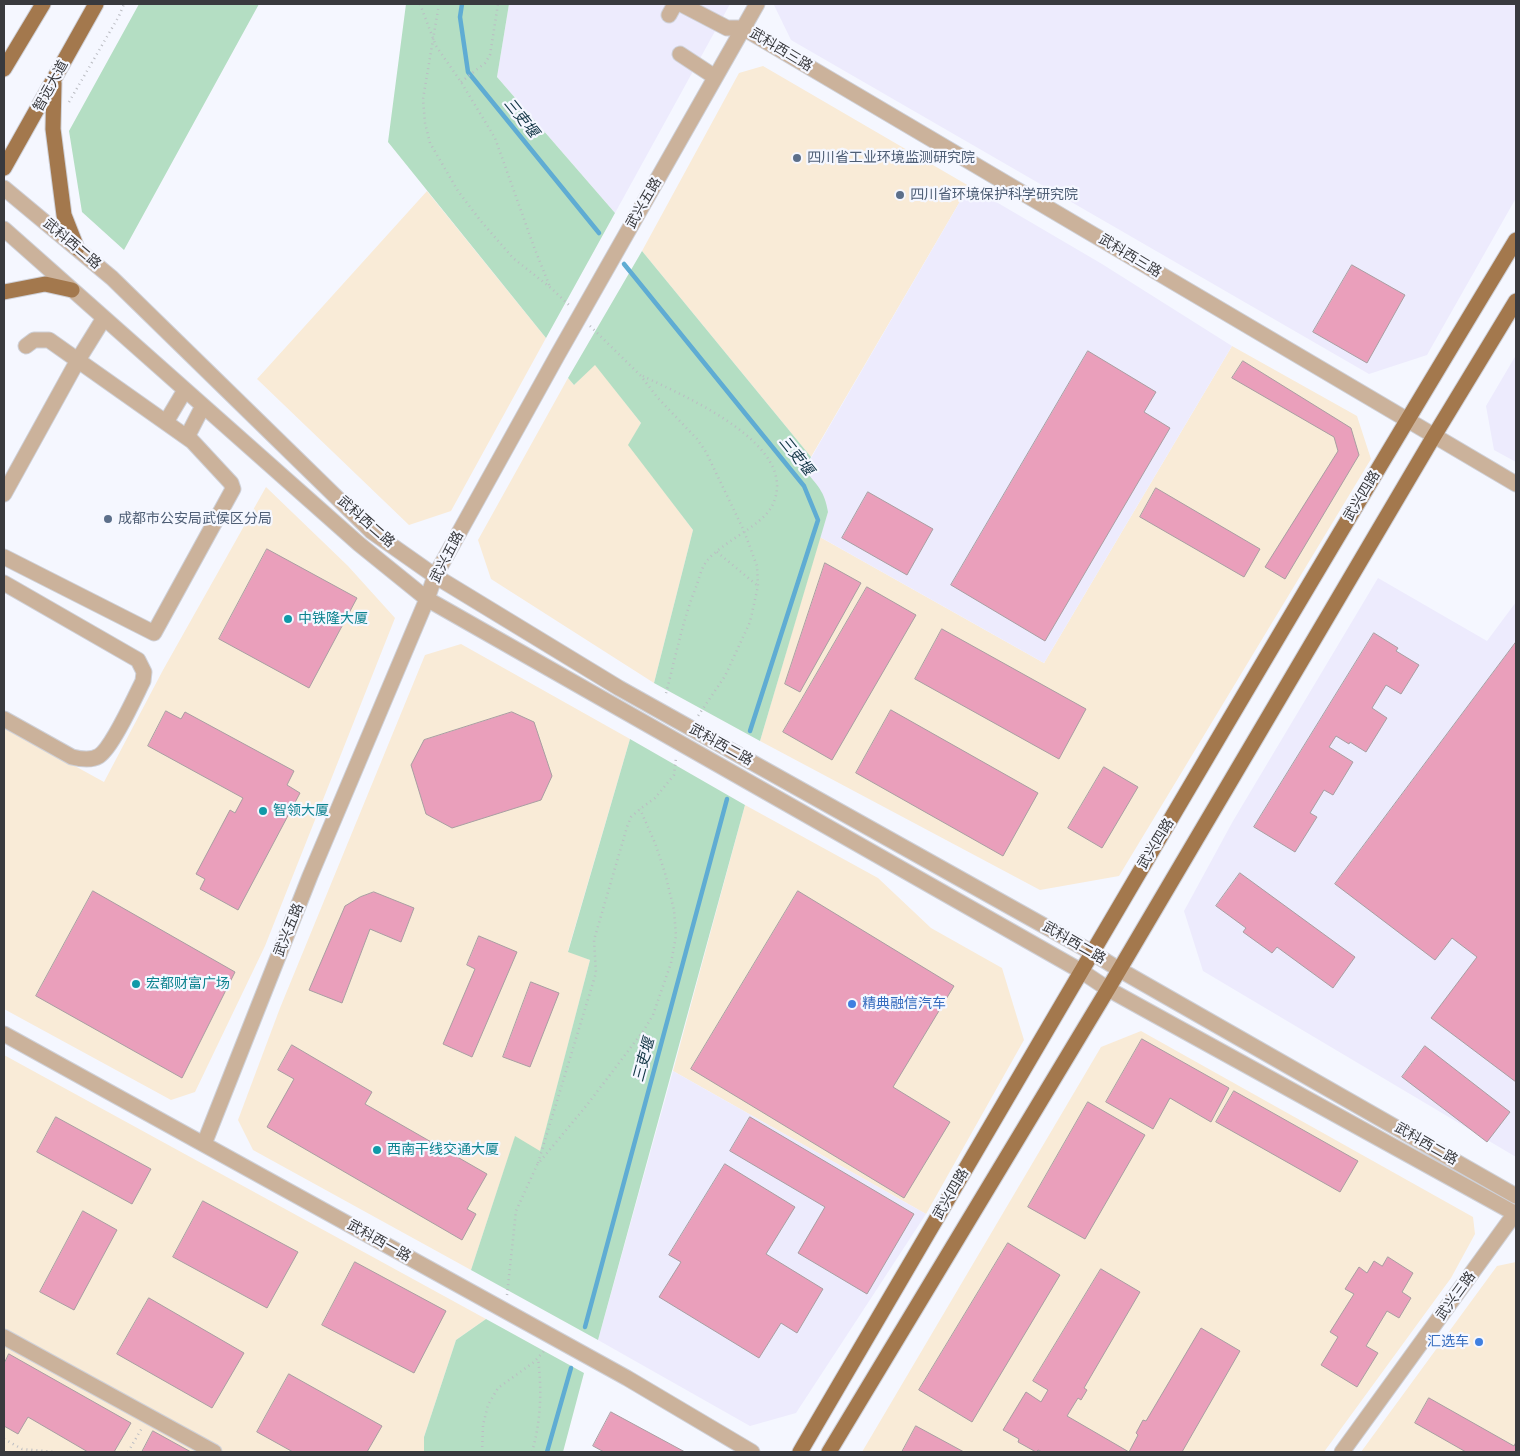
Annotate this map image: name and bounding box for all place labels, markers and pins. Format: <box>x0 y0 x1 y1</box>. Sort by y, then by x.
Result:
place label: 四川省工业环境监测研究院 <box>807 150 975 166</box>
marker: 四川省工业环境监测研究院 <box>791 152 803 164</box>
place label: 四川省环境保护科学研究院 <box>910 187 1078 203</box>
marker: 四川省环境保护科学研究院 <box>894 189 906 201</box>
place label: 成都市公安局武侯区分局 <box>118 511 272 527</box>
marker: 成都市公安局武侯区分局 <box>102 513 114 525</box>
place label: 中铁隆大厦 <box>298 611 368 627</box>
marker: 中铁隆大厦 <box>282 613 294 625</box>
place label: 智领大厦 <box>273 803 329 819</box>
marker: 智领大厦 <box>257 805 269 817</box>
place label: 宏都财富广场 <box>146 976 230 992</box>
marker: 宏都财富广场 <box>130 978 142 990</box>
place label: 精典融信汽车 <box>862 996 946 1012</box>
marker: 精典融信汽车 <box>846 998 858 1010</box>
place label: 西南干线交通大厦 <box>387 1142 499 1158</box>
marker: 西南干线交通大厦 <box>371 1144 383 1156</box>
place label: 汇选车 <box>1427 1334 1469 1350</box>
marker: 汇选车 <box>1473 1336 1485 1348</box>

